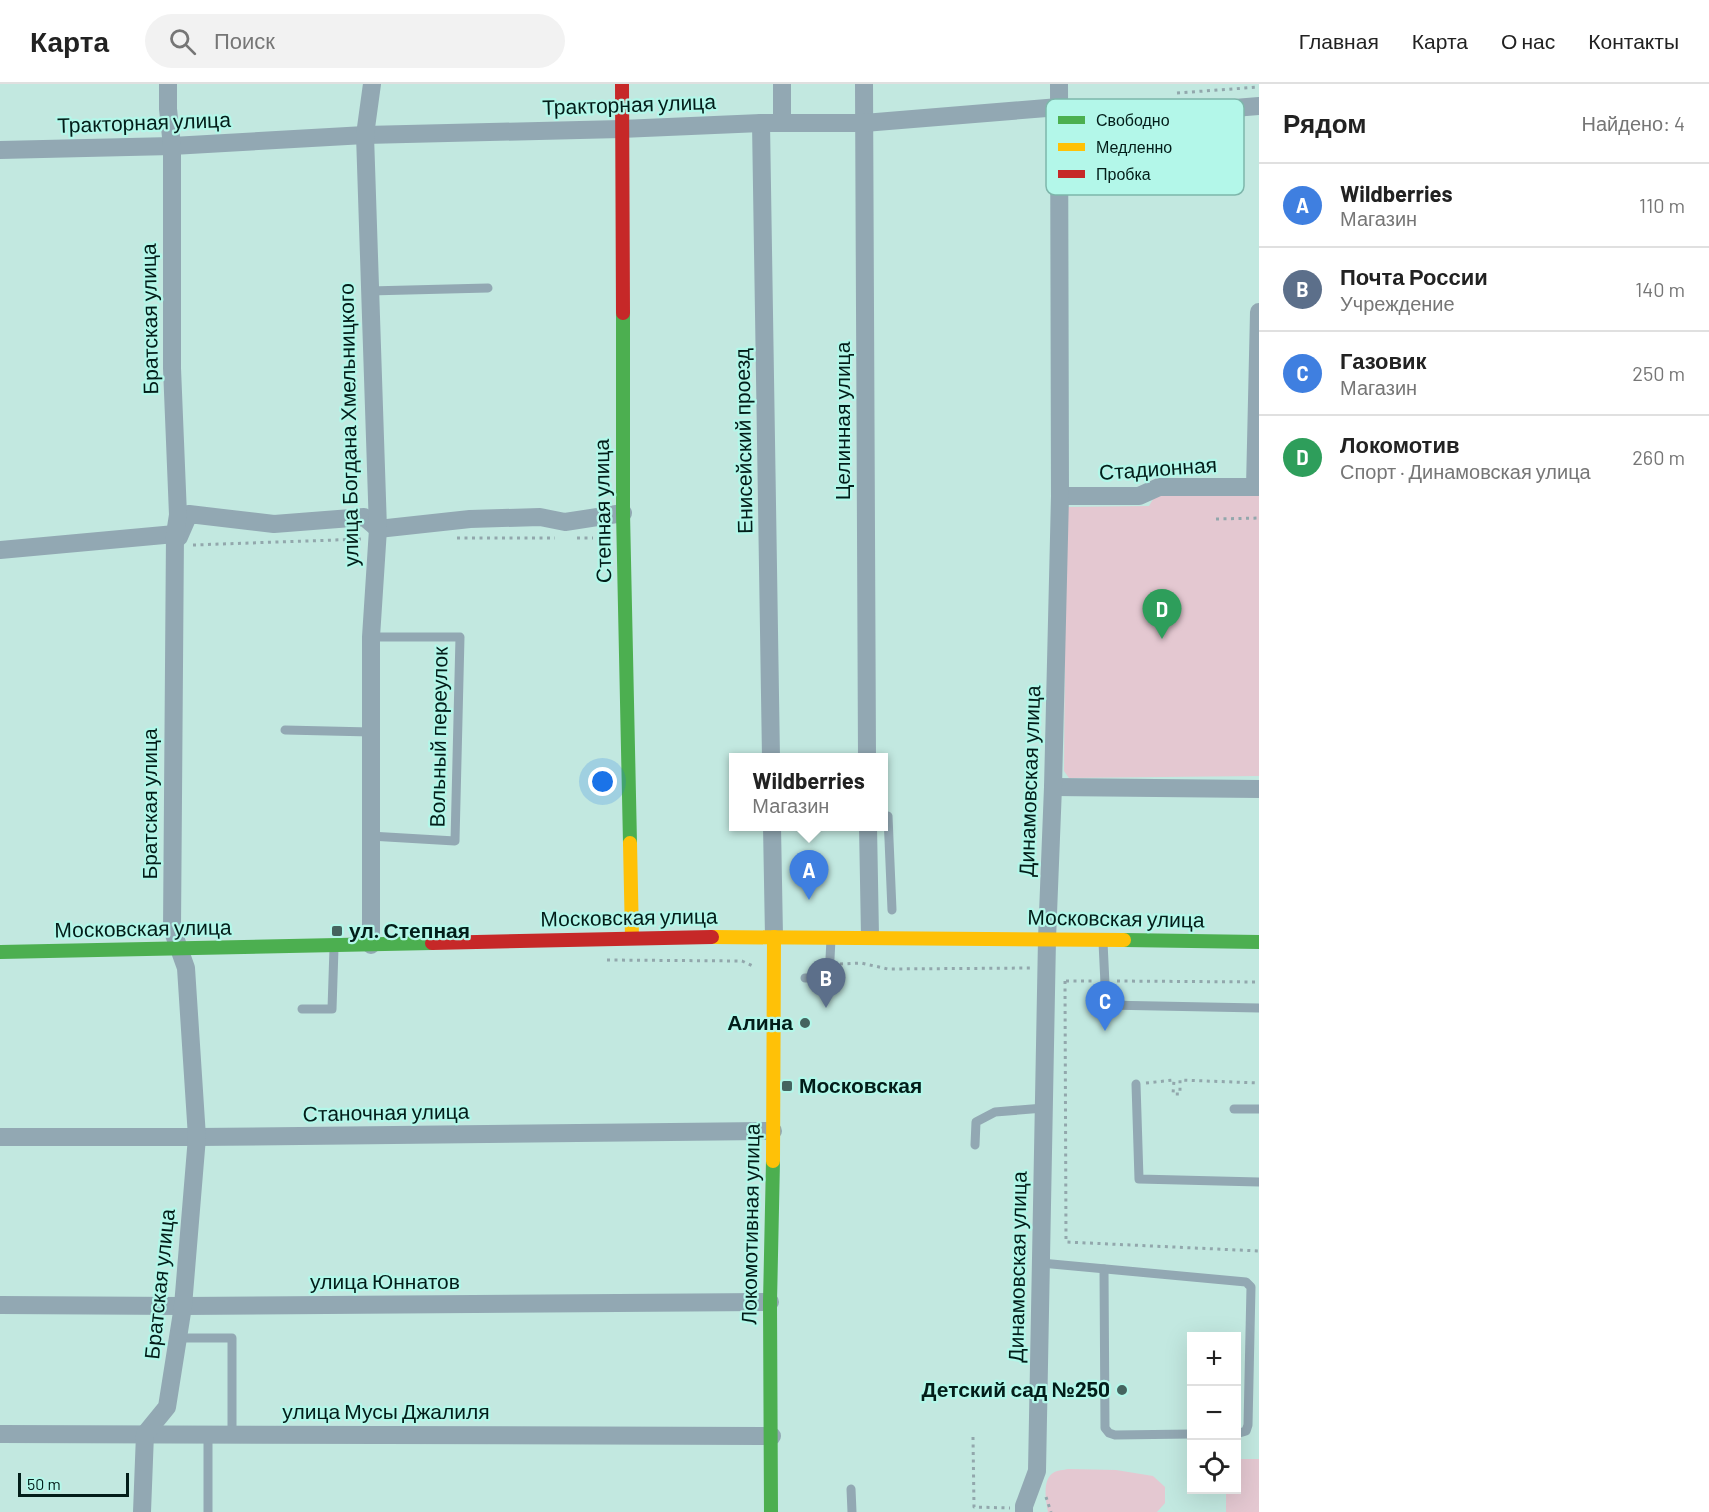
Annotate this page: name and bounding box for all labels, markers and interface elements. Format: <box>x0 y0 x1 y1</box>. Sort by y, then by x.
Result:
search box <box>145 14 565 68</box>
text: Карта <box>30 24 109 58</box>
icon: search <box>166 25 199 58</box>
text: Поиск <box>214 27 275 53</box>
text: Главная <box>1299 28 1379 53</box>
text: Карта <box>1412 28 1468 53</box>
text: О нас <box>1501 28 1555 53</box>
text: Контакты <box>1588 28 1679 53</box>
street label: Тракторная улица <box>542 88 717 119</box>
legend <box>1046 99 1244 195</box>
street label: Тракторная улица <box>57 106 232 137</box>
text: Рядом <box>1283 107 1366 138</box>
text: Свободно <box>1096 110 1170 129</box>
text: Найдено: 4 <box>1582 111 1685 135</box>
text: Медленно <box>1096 137 1172 156</box>
text: Пробка <box>1096 164 1151 183</box>
text: Wildberries <box>1340 180 1453 206</box>
text: A <box>1296 193 1309 217</box>
text: 110 m <box>1639 193 1685 217</box>
text: Магазин <box>1340 206 1417 230</box>
street label: Братская улица <box>135 243 162 395</box>
text: Почта России <box>1340 263 1488 289</box>
text: B <box>1296 277 1309 301</box>
text: 140 m <box>1635 277 1685 301</box>
street label: улица Богдана Хмельницкого <box>333 283 362 567</box>
text: Учреждение <box>1340 291 1455 315</box>
street label: Целинная улица <box>829 341 854 500</box>
text: Газовик <box>1340 347 1427 373</box>
street label: Енисейский проезд <box>728 348 757 534</box>
text: C <box>1296 361 1309 385</box>
text: 250 m <box>1632 361 1685 385</box>
text: Магазин <box>1340 375 1417 399</box>
text: Локомотив <box>1340 431 1459 457</box>
street label: Степная улица <box>588 438 615 583</box>
text: D <box>1296 445 1309 469</box>
text: 260 m <box>1632 445 1685 469</box>
street label: Стадионная <box>1098 451 1218 484</box>
text: Спорт · Динамовская улица <box>1340 459 1591 483</box>
pin: D <box>1142 590 1182 639</box>
street label: Вольный переулок <box>423 646 452 827</box>
street label: Динамовская улица <box>1013 685 1044 877</box>
street label: Братская улица <box>136 728 161 880</box>
popup <box>729 753 888 831</box>
your location <box>588 767 617 796</box>
text: Wildberries <box>752 767 865 793</box>
text: Магазин <box>752 793 829 817</box>
pin: A <box>790 850 828 900</box>
street label: Московская улица <box>540 902 718 931</box>
street label: Московская улица <box>1027 903 1205 932</box>
street label: Московская улица <box>54 913 232 942</box>
place label: ул. Степная <box>349 917 470 942</box>
marker: ул. Степная <box>330 924 344 938</box>
pin: B <box>806 958 846 1008</box>
pin: C <box>1086 982 1124 1031</box>
place label: Алина <box>727 1009 793 1034</box>
marker: Алина <box>798 1016 812 1030</box>
place label: Московская <box>799 1072 922 1097</box>
marker: Московская <box>780 1079 794 1093</box>
street label: Станочная улица <box>302 1098 470 1125</box>
street label: Локомотивная улица <box>735 1123 764 1325</box>
street label: Динамовская улица <box>1002 1171 1031 1363</box>
street label: Братская улица <box>138 1207 179 1360</box>
street label: улица Юннатов <box>310 1268 460 1293</box>
map controls <box>1187 1332 1241 1494</box>
button: + <box>1187 1332 1241 1386</box>
place label: Детский сад №250 <box>922 1376 1110 1401</box>
marker: Детский сад №250 <box>1115 1383 1129 1397</box>
button: − <box>1187 1386 1241 1440</box>
street label: улица Мусы Джалиля <box>282 1398 490 1423</box>
button: locate <box>1187 1440 1241 1494</box>
scale bar <box>18 1470 129 1498</box>
text: 50 m <box>27 1474 61 1493</box>

